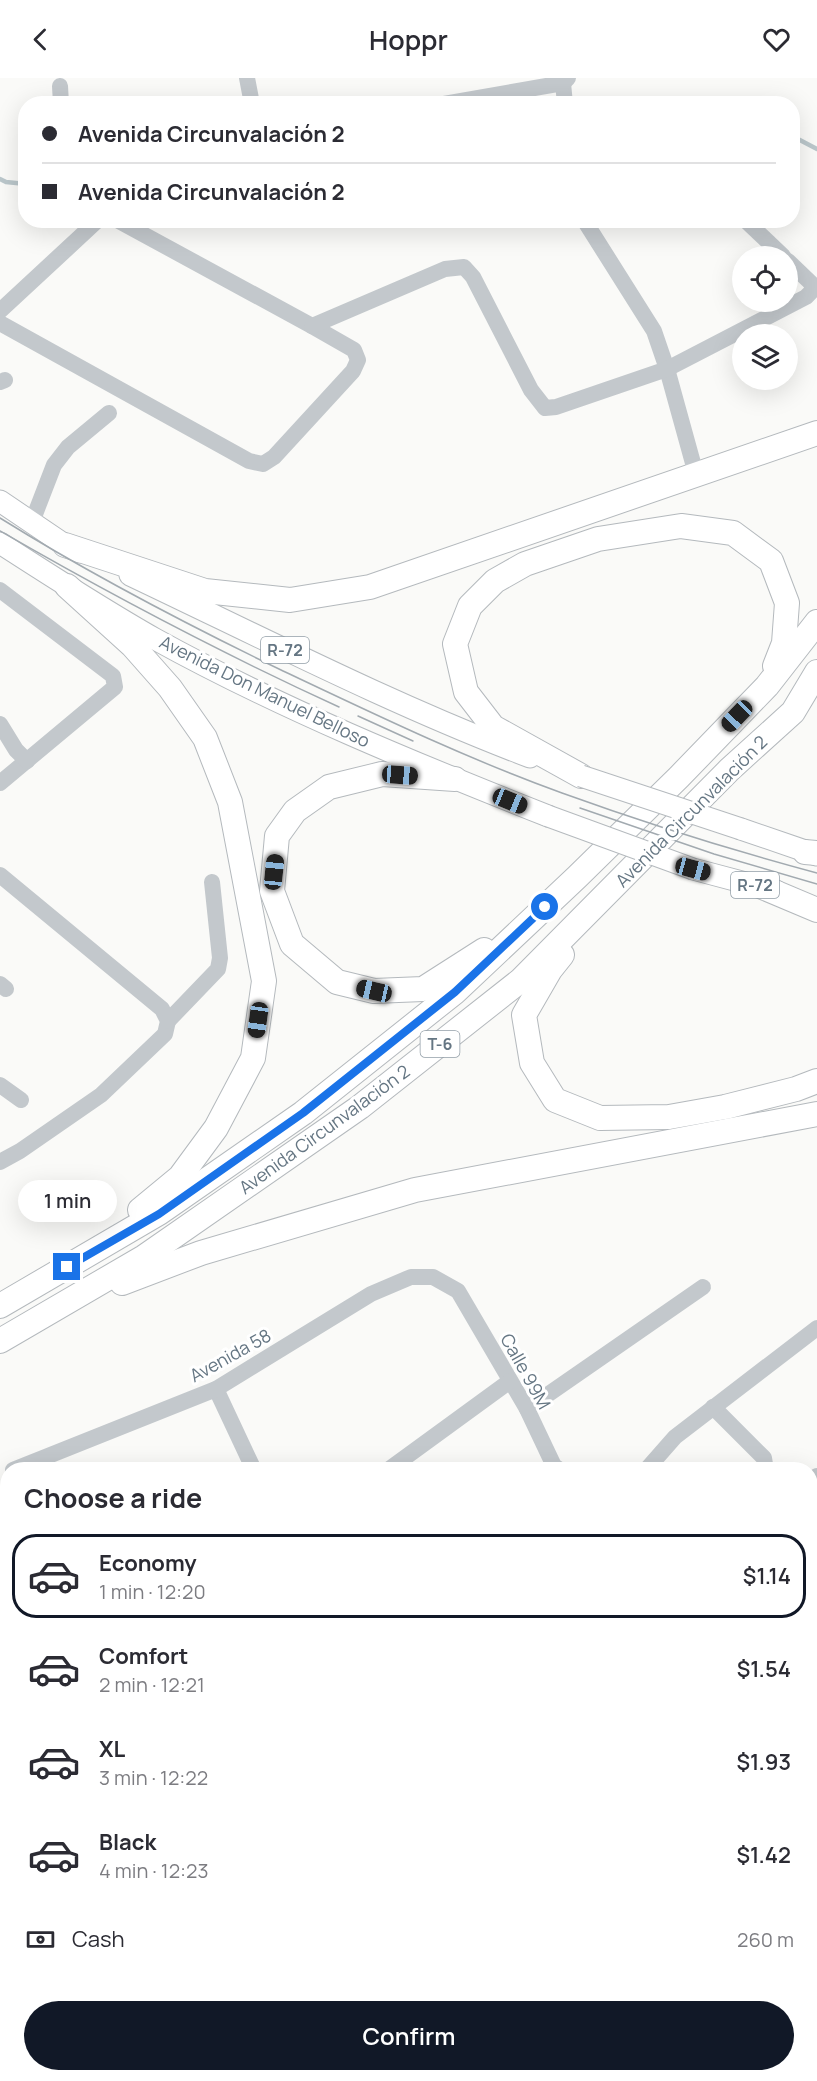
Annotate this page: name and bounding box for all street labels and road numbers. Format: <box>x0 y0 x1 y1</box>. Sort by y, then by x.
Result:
street label: Avenida Don Manuel Belloso <box>156 630 374 752</box>
road number: R-72 <box>261 637 309 663</box>
street label: Avenida Circunvalación 2 <box>610 730 772 892</box>
road number: R-72 <box>731 872 779 898</box>
road number: T-6 <box>420 1031 460 1057</box>
street label: Avenida Circunvalación 2 <box>234 1059 414 1199</box>
street label: Avenida 58 <box>185 1323 275 1387</box>
street label: Calle 99M <box>495 1329 557 1413</box>

